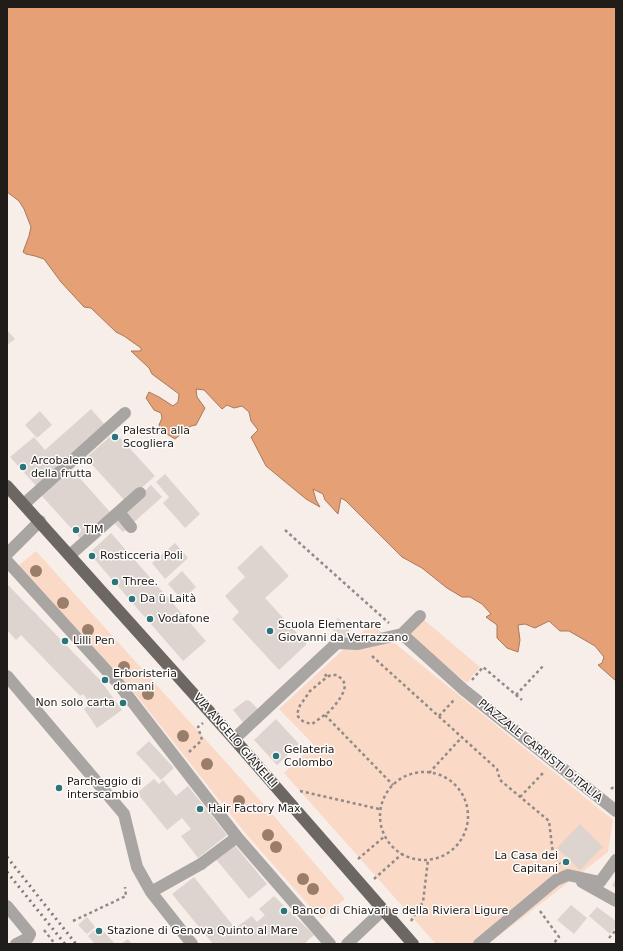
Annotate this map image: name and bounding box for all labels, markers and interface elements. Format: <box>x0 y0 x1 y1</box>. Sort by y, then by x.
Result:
place label: Palestra alla Scogliera <box>123 424 190 450</box>
marker: Palestra alla Scogliera <box>110 432 120 442</box>
place label: Arcobaleno della frutta <box>31 454 93 480</box>
marker: Arcobaleno della frutta <box>18 462 28 472</box>
place label: TIM <box>84 523 103 537</box>
marker: TIM <box>71 525 81 535</box>
place label: Rosticceria Poli <box>100 549 183 563</box>
marker: Rosticceria Poli <box>87 551 97 561</box>
place label: Three. <box>123 575 158 589</box>
marker: Three. <box>110 577 120 587</box>
place label: Da ü Laità <box>140 592 196 606</box>
marker: Da ü Laità <box>127 594 137 604</box>
place label: Vodafone <box>158 612 209 626</box>
marker: Vodafone <box>145 614 155 624</box>
place label: Scuola Elementare Giovanni da Verrazzano <box>278 618 408 644</box>
marker: Scuola Elementare Giovanni da Verrazzano <box>265 626 275 636</box>
place label: Lilli Pen <box>73 634 115 648</box>
marker: Lilli Pen <box>60 636 70 646</box>
place label: Erboristeria domani <box>113 667 177 693</box>
marker: Erboristeria domani <box>100 675 110 685</box>
street label: VIA ANGELO GIANELLI <box>190 691 280 791</box>
place label: Non solo carta <box>35 696 115 710</box>
street label: PIAZZALE CARRISTI D'ITALIA <box>475 697 605 805</box>
marker: Non solo carta <box>118 698 128 708</box>
place label: Gelateria Colombo <box>284 743 334 769</box>
marker: Gelateria Colombo <box>271 751 281 761</box>
place label: Parcheggio di interscambio <box>67 775 141 801</box>
marker: Parcheggio di interscambio <box>54 783 64 793</box>
place label: Hair Factory Max <box>208 802 301 816</box>
marker: Hair Factory Max <box>195 804 205 814</box>
place label: La Casa dei Capitani <box>494 849 558 875</box>
marker: La Casa dei Capitani <box>561 857 571 867</box>
place label: Banco di Chiavari e della Riviera Ligure <box>292 904 508 918</box>
marker: Banco di Chiavari e della Riviera Ligure <box>279 906 289 916</box>
place label: Stazione di Genova Quinto al Mare <box>107 924 298 938</box>
marker: Stazione di Genova Quinto al Mare <box>94 926 104 936</box>

